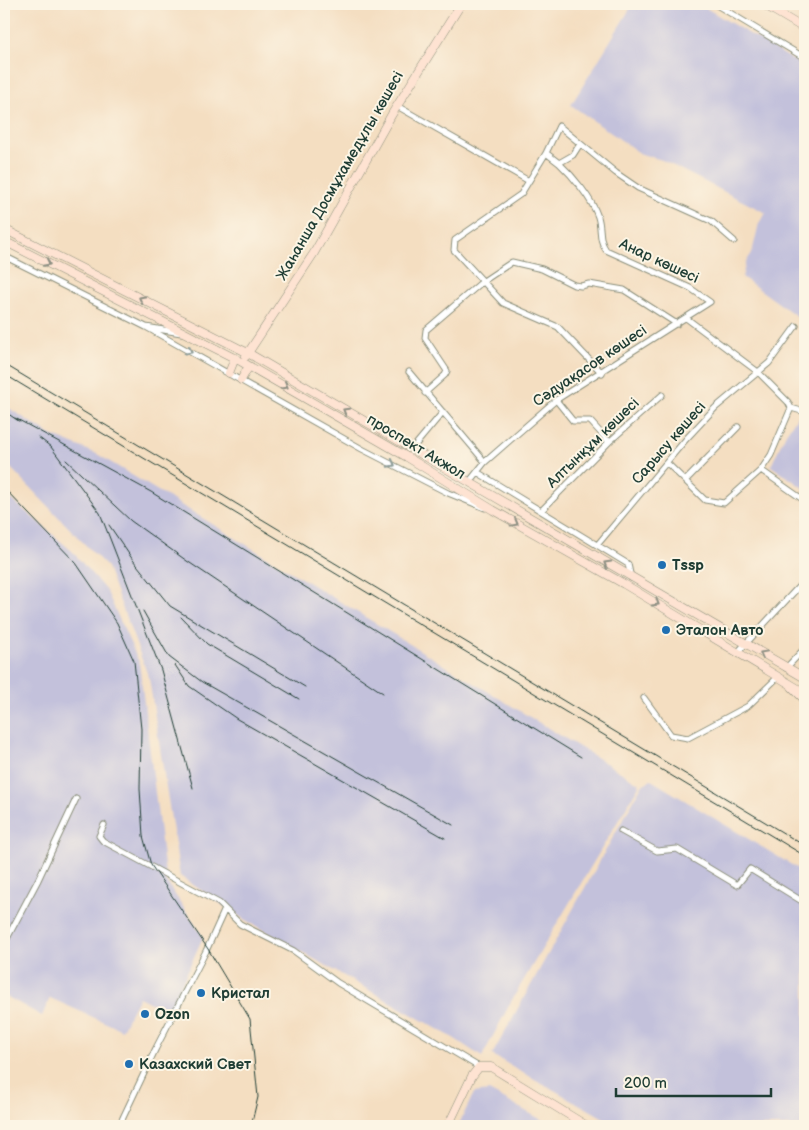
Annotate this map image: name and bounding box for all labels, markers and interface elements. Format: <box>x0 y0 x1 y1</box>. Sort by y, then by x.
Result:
street label: Жаһанша Досмұхамедұлы көшесі <box>272 68 408 284</box>
street label: Анар көшесі <box>615 234 702 288</box>
one-way arrow <box>42 257 51 267</box>
one-way arrow <box>138 295 147 305</box>
street label: Сәдуақасов көшесі <box>529 321 651 411</box>
one-way arrow <box>183 345 192 355</box>
one-way arrow <box>279 380 288 390</box>
street label: Алтынқұм көшесі <box>542 394 643 493</box>
street label: Сарысу көшесі <box>628 398 710 488</box>
one-way arrow <box>343 407 352 417</box>
street label: проспект Акжол <box>363 410 469 484</box>
one-way arrow <box>386 458 395 468</box>
one-way arrow <box>509 516 518 526</box>
place label: Tssp <box>672 556 704 575</box>
marker: Tssp <box>656 559 668 571</box>
one-way arrow <box>604 560 613 570</box>
one-way arrow <box>650 596 659 606</box>
place label: Эталон Авто <box>676 621 763 640</box>
marker: Эталон Авто <box>660 624 672 636</box>
one-way arrow <box>759 651 768 661</box>
place label: Кристал <box>211 984 270 1003</box>
marker: Кристал <box>195 987 207 999</box>
place label: Ozon <box>155 1005 190 1024</box>
marker: Ozon <box>139 1008 151 1020</box>
place label: Казахский Свет <box>139 1055 252 1074</box>
marker: Казахский Свет <box>123 1058 135 1070</box>
scale bar <box>616 1065 772 1097</box>
text: 200 m <box>624 1074 667 1093</box>

